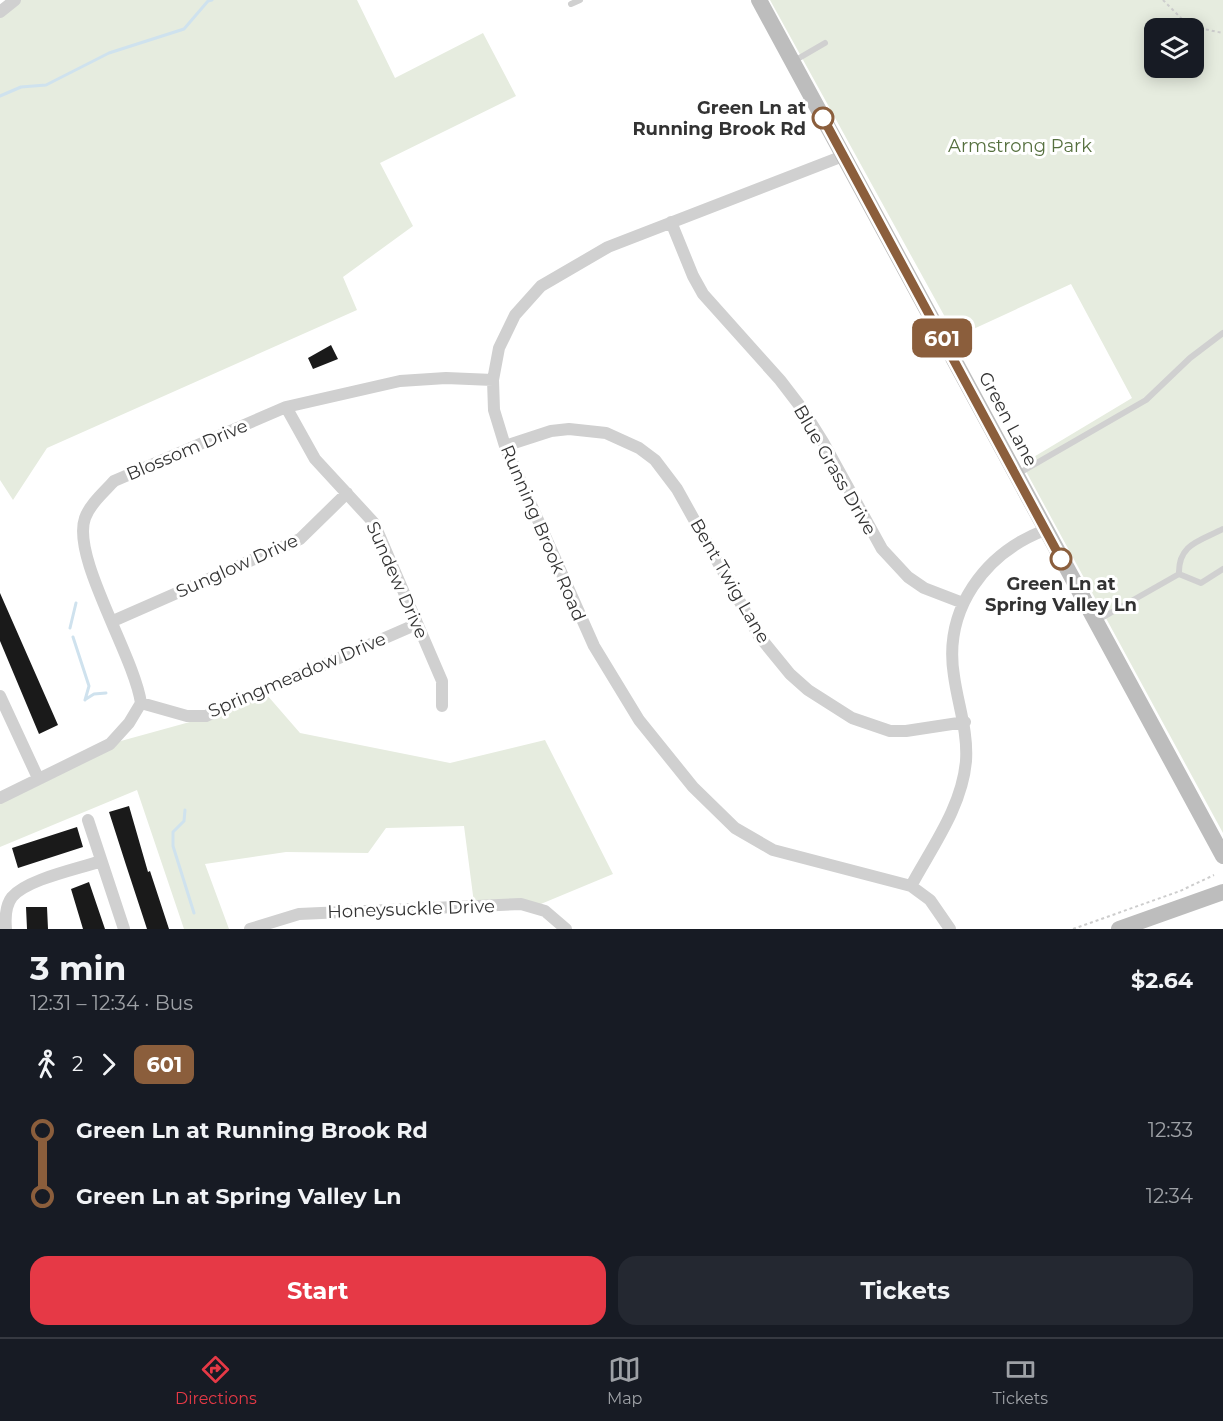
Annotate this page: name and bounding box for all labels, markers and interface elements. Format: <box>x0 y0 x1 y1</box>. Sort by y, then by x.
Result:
map controls <box>1144 18 1204 78</box>
button: layers <box>1144 18 1204 78</box>
place label: Green Ln at Running Brook Rd <box>632 97 806 140</box>
marker: Green Ln at Running Brook Rd <box>812 107 834 129</box>
park label: Armstrong Park <box>948 135 1092 157</box>
line badge: 601 <box>908 318 976 358</box>
text: 601 <box>924 326 960 351</box>
street label: Green Lane <box>974 368 1042 470</box>
street label: Blue Grass Drive <box>789 401 881 539</box>
street label: Blossom Drive <box>123 415 251 485</box>
street label: Running Brook Road <box>496 442 590 624</box>
street label: Bent Twig Lane <box>685 515 775 647</box>
street label: Sundew Drive <box>361 518 433 642</box>
street label: Sunglow Drive <box>173 529 302 603</box>
marker: Green Ln at Spring Valley Ln <box>1050 548 1072 570</box>
place label: Green Ln at Spring Valley Ln <box>985 573 1137 616</box>
street label: Springmeadow Drive <box>205 628 389 722</box>
street label: Honeysuckle Drive <box>327 895 495 923</box>
text: 3 min <box>30 948 126 988</box>
text: $2.64 <box>1131 967 1193 994</box>
text: 12:31 – 12:34 · Bus <box>30 991 193 1015</box>
icon: walk <box>30 1048 63 1081</box>
icon: forward <box>92 1048 125 1081</box>
text: 2 <box>72 1052 83 1076</box>
text: 601 <box>146 1052 182 1077</box>
text: Green Ln at Running Brook Rd <box>76 1117 428 1144</box>
text: 12:33 <box>1148 1118 1193 1142</box>
text: Green Ln at Spring Valley Ln <box>76 1183 401 1210</box>
text: 12:34 <box>1146 1184 1193 1208</box>
button: Start <box>30 1256 606 1325</box>
button: Tickets <box>618 1256 1193 1325</box>
tab: Directions <box>175 1353 257 1408</box>
tab: Map <box>607 1353 642 1408</box>
tab: Tickets <box>992 1353 1048 1408</box>

